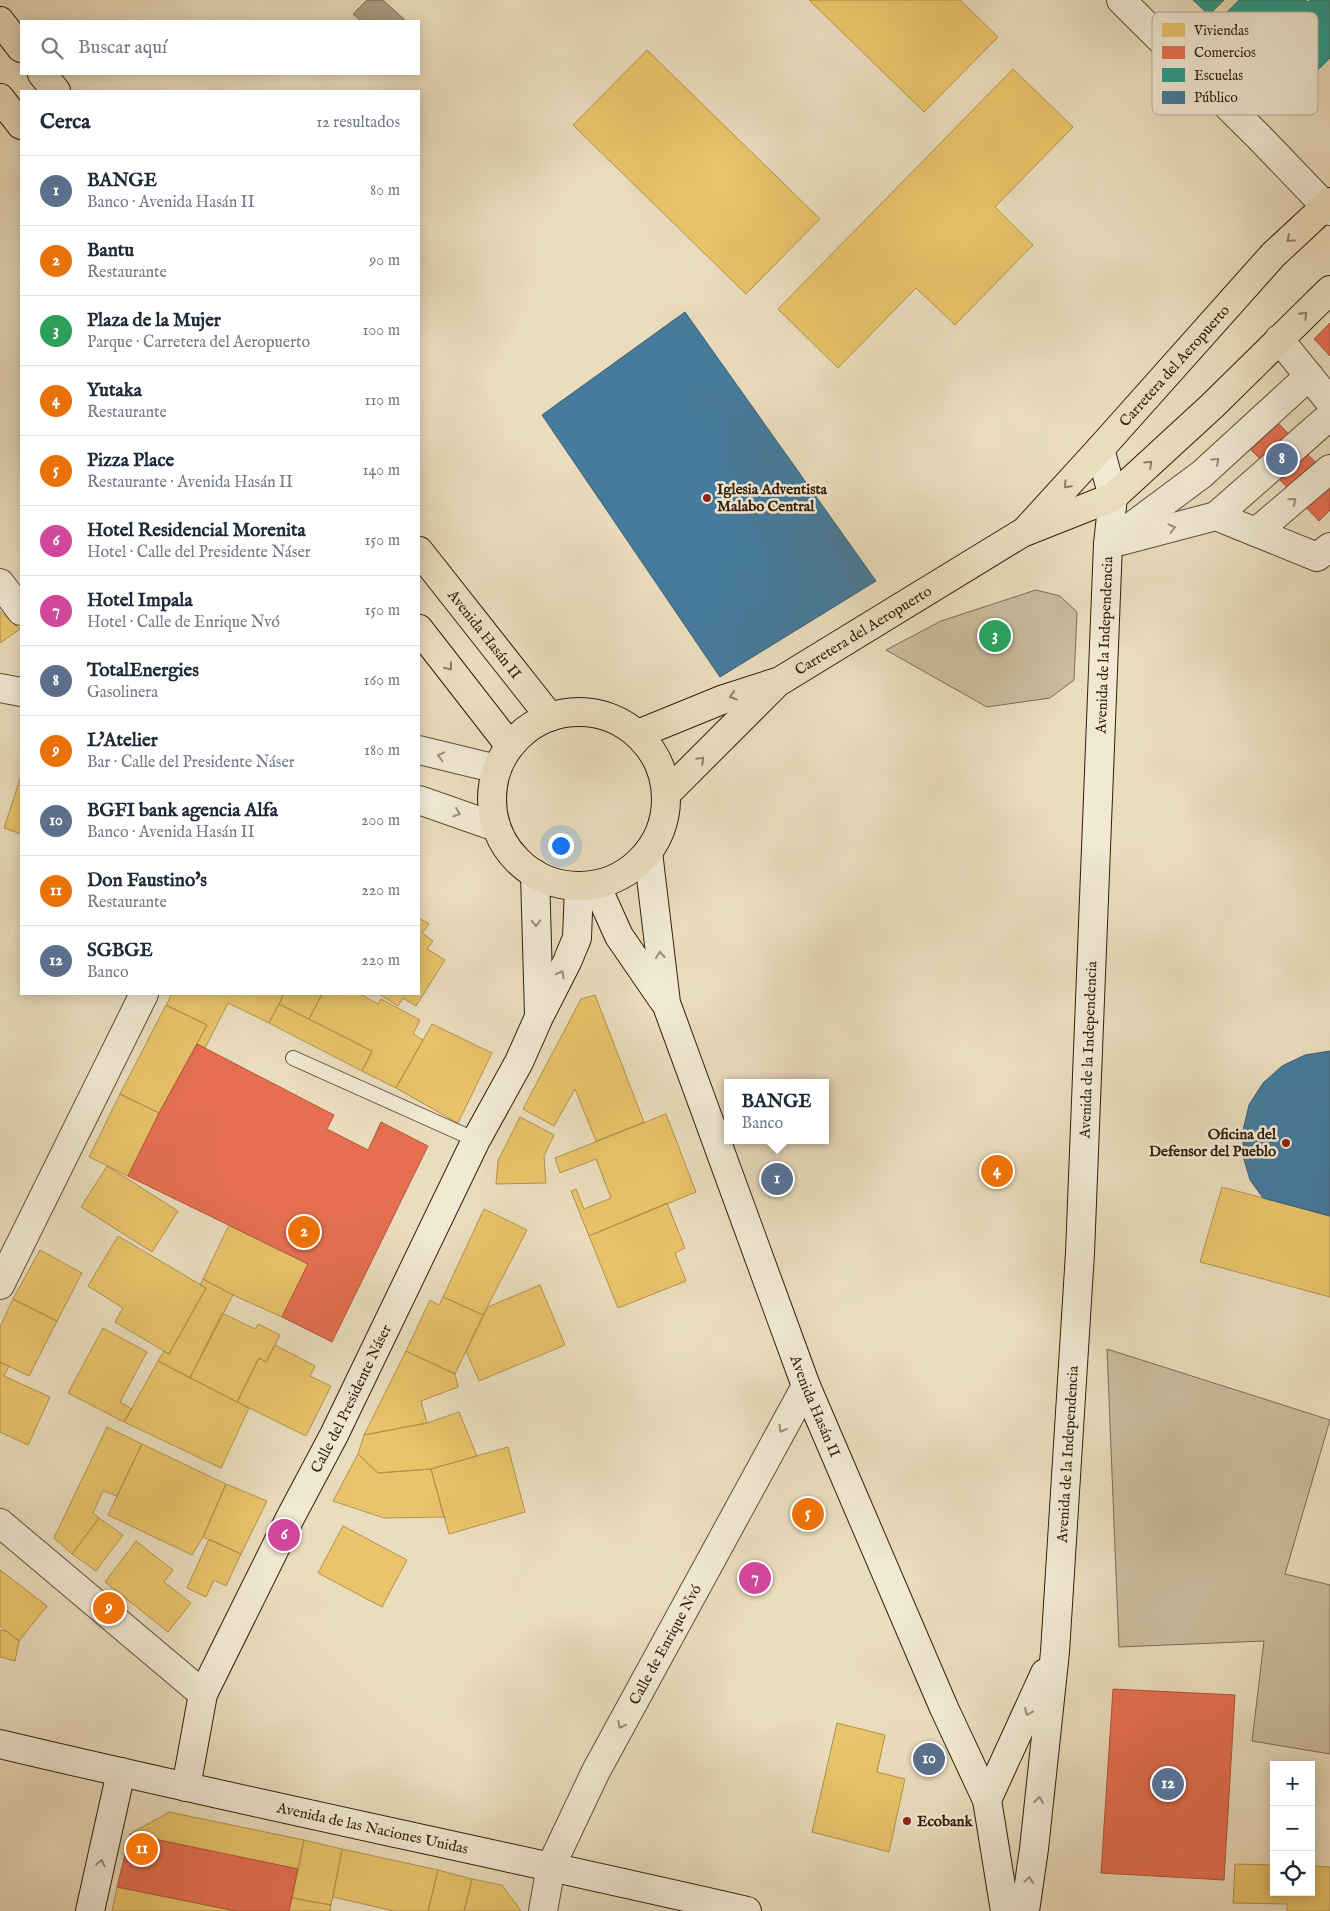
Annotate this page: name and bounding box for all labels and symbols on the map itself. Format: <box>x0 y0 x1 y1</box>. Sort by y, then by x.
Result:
legend <box>1152 12 1318 115</box>
text: Viviendas <box>1193 22 1249 40</box>
text: Comercios <box>1194 44 1256 62</box>
text: Escuelas <box>1194 67 1243 85</box>
text: Público <box>1194 89 1238 107</box>
one-way arrow <box>1286 233 1295 242</box>
street label: Carretera del Aeropuerto <box>1115 301 1234 430</box>
one-way arrow <box>1298 312 1307 321</box>
pin: 8 <box>1266 440 1298 478</box>
one-way arrow <box>1210 458 1219 467</box>
one-way arrow <box>1144 461 1153 470</box>
place label: Iglesia Adventista Malabo Central <box>717 480 828 516</box>
one-way arrow <box>1064 480 1073 489</box>
marker: Iglesia Adventista Malabo Central <box>701 492 713 504</box>
one-way arrow <box>1287 497 1296 506</box>
one-way arrow <box>1167 523 1176 534</box>
street label: Avenida de la Independencia <box>1091 556 1117 735</box>
street label: Carretera del Aeropuerto <box>791 581 935 679</box>
street label: Avenida Hasán II <box>443 585 526 683</box>
pin: 3 <box>979 617 1011 655</box>
one-way arrow <box>443 661 451 670</box>
one-way arrow <box>730 690 738 700</box>
one-way arrow <box>436 751 445 762</box>
one-way arrow <box>695 757 704 766</box>
one-way arrow <box>453 807 461 817</box>
your location <box>548 833 574 859</box>
one-way arrow <box>531 919 542 927</box>
one-way arrow <box>655 951 666 959</box>
street label: Avenida de la Independencia <box>1075 960 1101 1140</box>
one-way arrow <box>555 970 565 979</box>
place label: Oficina del Defensor del Pueblo <box>1149 1125 1277 1161</box>
marker: Oficina del Defensor del Pueblo <box>1280 1137 1292 1149</box>
pin: 4 <box>981 1152 1013 1190</box>
pin: 1 <box>761 1160 793 1198</box>
pin: 2 <box>288 1213 320 1251</box>
street label: Calle del Presidente Náser <box>306 1321 396 1476</box>
street label: Avenida Hasán II <box>786 1352 845 1460</box>
street label: Avenida de la Independencia <box>1052 1365 1082 1544</box>
one-way arrow <box>778 1424 788 1433</box>
pin: 5 <box>792 1495 824 1533</box>
pin: 6 <box>268 1516 300 1554</box>
pin: 7 <box>739 1559 771 1597</box>
street label: Calle de Enrique Nvó <box>625 1581 706 1708</box>
pin: 9 <box>93 1589 125 1627</box>
one-way arrow <box>1023 1707 1034 1716</box>
one-way arrow <box>617 1720 627 1729</box>
pin: 10 <box>913 1740 945 1778</box>
pin: 12 <box>1152 1765 1184 1803</box>
one-way arrow <box>1033 1796 1044 1804</box>
street label: Avenida de las Naciones Unidas <box>274 1798 470 1858</box>
place label: Ecobank <box>917 1812 973 1831</box>
marker: Ecobank <box>901 1815 913 1827</box>
pin: 11 <box>126 1830 158 1868</box>
one-way arrow <box>95 1859 105 1868</box>
one-way arrow <box>1024 1875 1034 1884</box>

